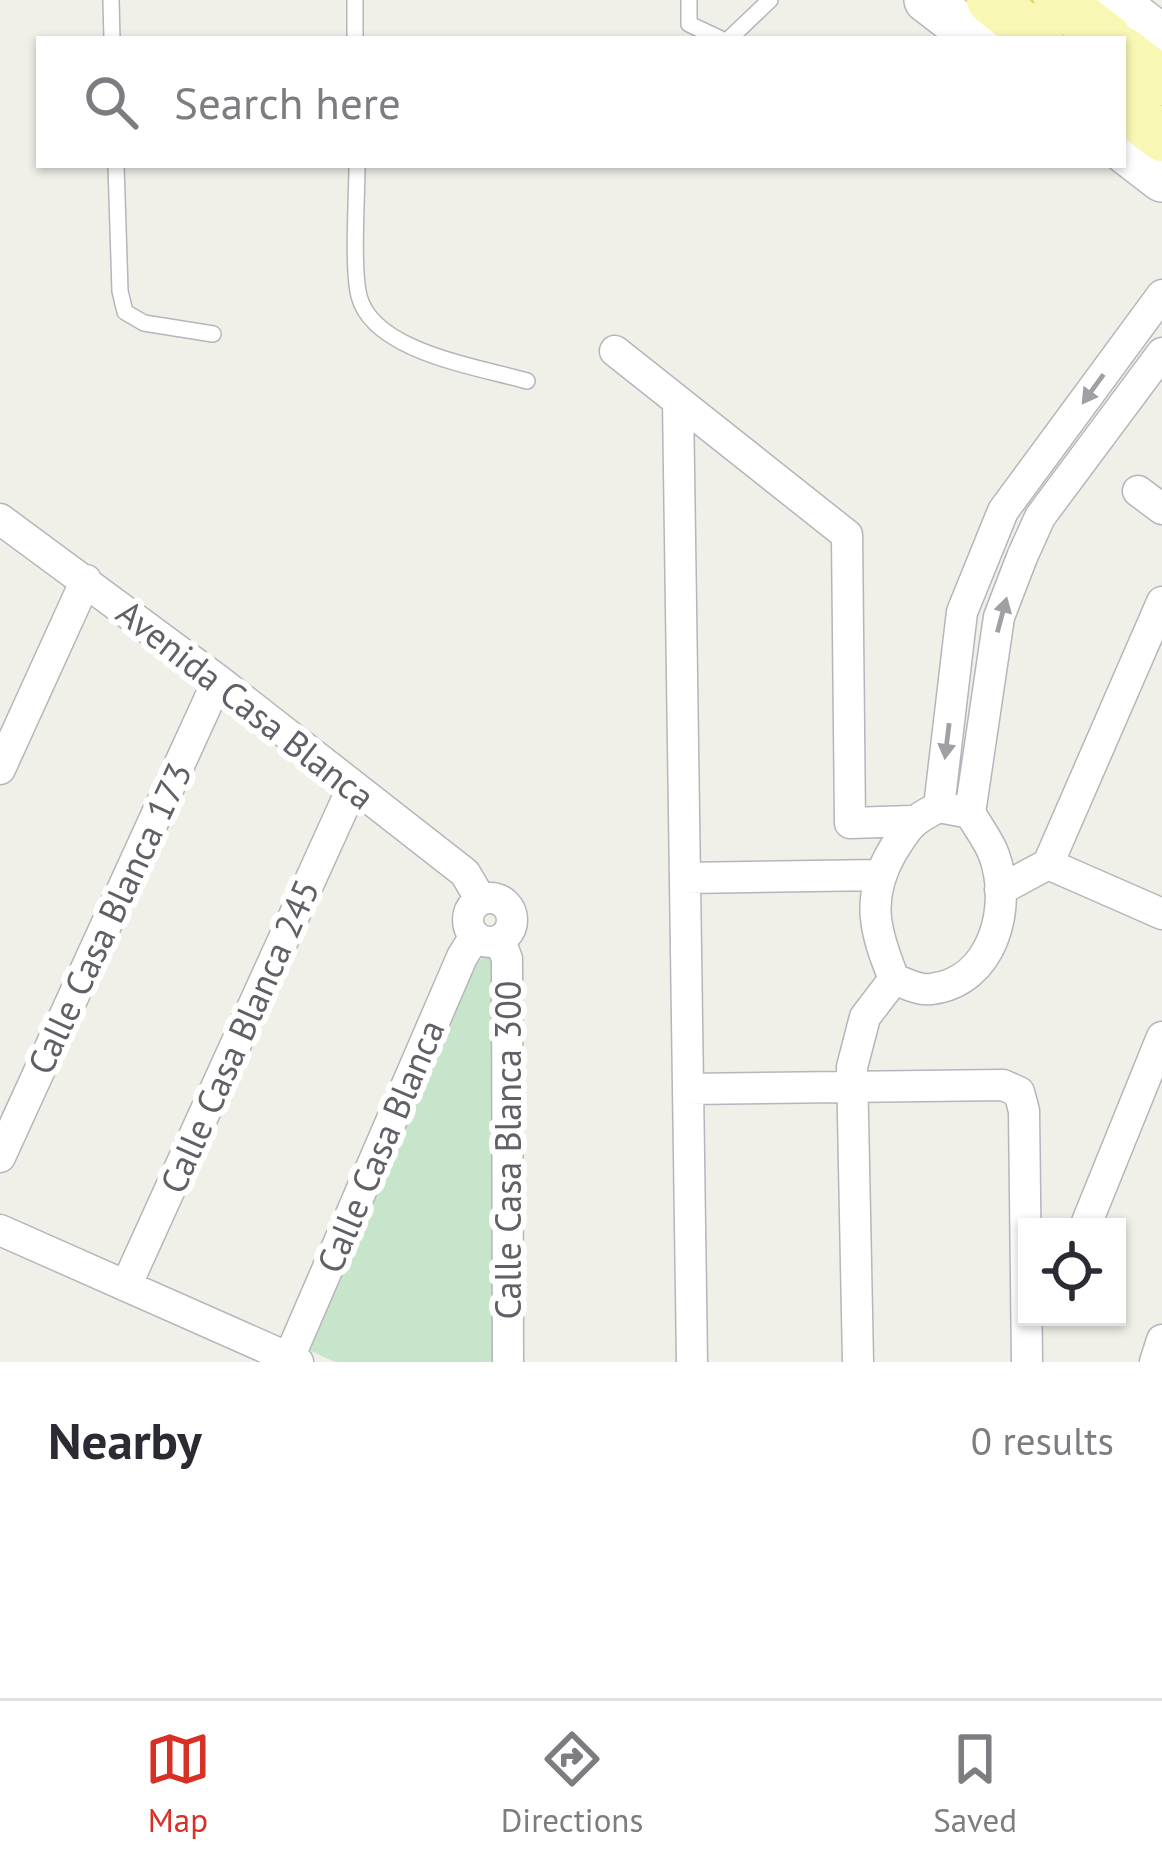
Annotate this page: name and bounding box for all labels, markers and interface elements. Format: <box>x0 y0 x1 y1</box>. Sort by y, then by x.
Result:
search box <box>36 36 1126 168</box>
icon: search <box>78 69 144 135</box>
text: Search here <box>174 73 401 131</box>
one-way arrow <box>1081 373 1105 405</box>
street label: Avenida Casa Blanca <box>107 589 385 819</box>
one-way arrow <box>994 596 1013 633</box>
one-way arrow <box>937 723 956 760</box>
street label: Calle Casa Blanca 173 <box>16 755 202 1081</box>
street label: Calle Casa Blanca 245 <box>149 872 329 1200</box>
street label: Calle Casa Blanca 300 <box>484 981 531 1319</box>
street label: Calle Casa Blanca <box>306 1012 454 1280</box>
map controls <box>1018 1218 1126 1326</box>
button: locate <box>1018 1218 1126 1326</box>
text: Nearby <box>48 1407 202 1473</box>
text: 0 results <box>971 1415 1114 1466</box>
tab: Map <box>145 1726 211 1841</box>
tab: Directions <box>501 1726 643 1841</box>
tab: Saved <box>933 1726 1017 1841</box>

